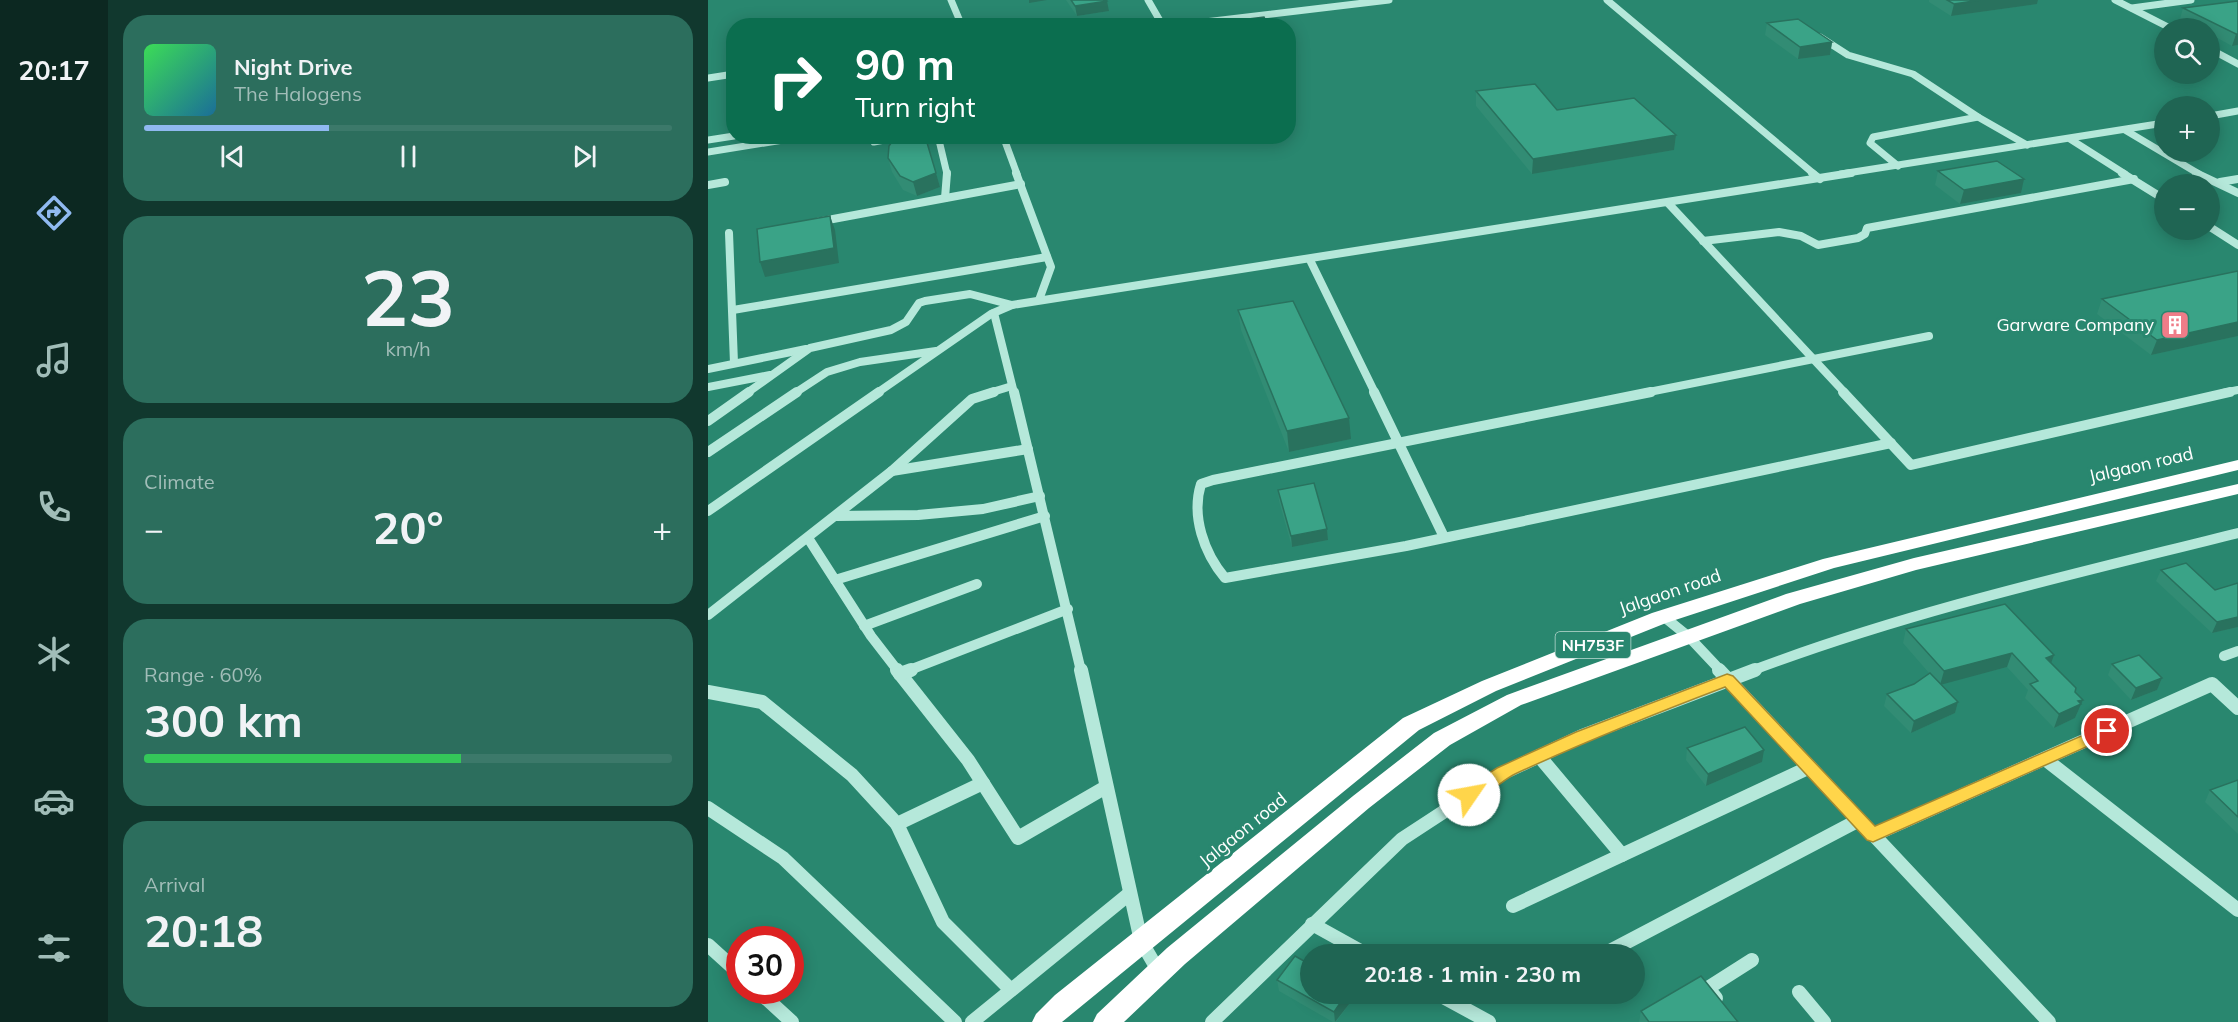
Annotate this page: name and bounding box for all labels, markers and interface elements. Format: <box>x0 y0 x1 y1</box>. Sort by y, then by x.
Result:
map controls <box>2154 18 2220 240</box>
button: search <box>2154 18 2220 84</box>
text: 90 m <box>855 38 955 91</box>
icon: right <box>756 42 834 120</box>
text: 20:17 <box>18 53 90 87</box>
text: Night Drive <box>234 53 353 81</box>
text: The Halogens <box>234 81 362 106</box>
text: Turn right <box>855 90 975 124</box>
button: + <box>2154 96 2220 162</box>
icon: previous <box>216 140 249 173</box>
icon: pause <box>392 140 425 173</box>
icon: next <box>568 140 601 173</box>
button: − <box>2154 174 2220 240</box>
icon: directions <box>33 192 75 234</box>
text: 23 <box>361 248 455 346</box>
building icon: Garware Company <box>2159 309 2191 341</box>
place label: Garware Company <box>1996 313 2154 336</box>
text: km/h <box>385 336 431 361</box>
icon: music <box>33 339 75 381</box>
street label: Jalgaon road <box>2086 441 2195 488</box>
text: Climate <box>144 469 215 494</box>
icon: phone <box>33 486 75 528</box>
text: 20° <box>372 499 444 555</box>
text: − <box>144 508 164 549</box>
text: + <box>652 508 672 549</box>
street label: Jalgaon road <box>1616 563 1724 620</box>
road number: NH753F <box>1556 632 1630 658</box>
icon: climate <box>33 633 75 675</box>
text: Range · 60% <box>144 662 262 687</box>
text: 300 km <box>144 692 303 748</box>
pin <box>2081 705 2132 756</box>
icon: arrive <box>2090 714 2123 747</box>
position arrow <box>1437 763 1501 827</box>
icon: car <box>33 780 75 822</box>
street label: Jalgaon road <box>1194 787 1291 872</box>
text: Arrival <box>144 872 205 897</box>
text: 20:18 <box>144 902 263 958</box>
speed limit sign: 30 <box>726 926 804 1004</box>
icon: filters <box>33 927 75 969</box>
text: 20:18 · 1 min · 230 m <box>1364 960 1581 988</box>

